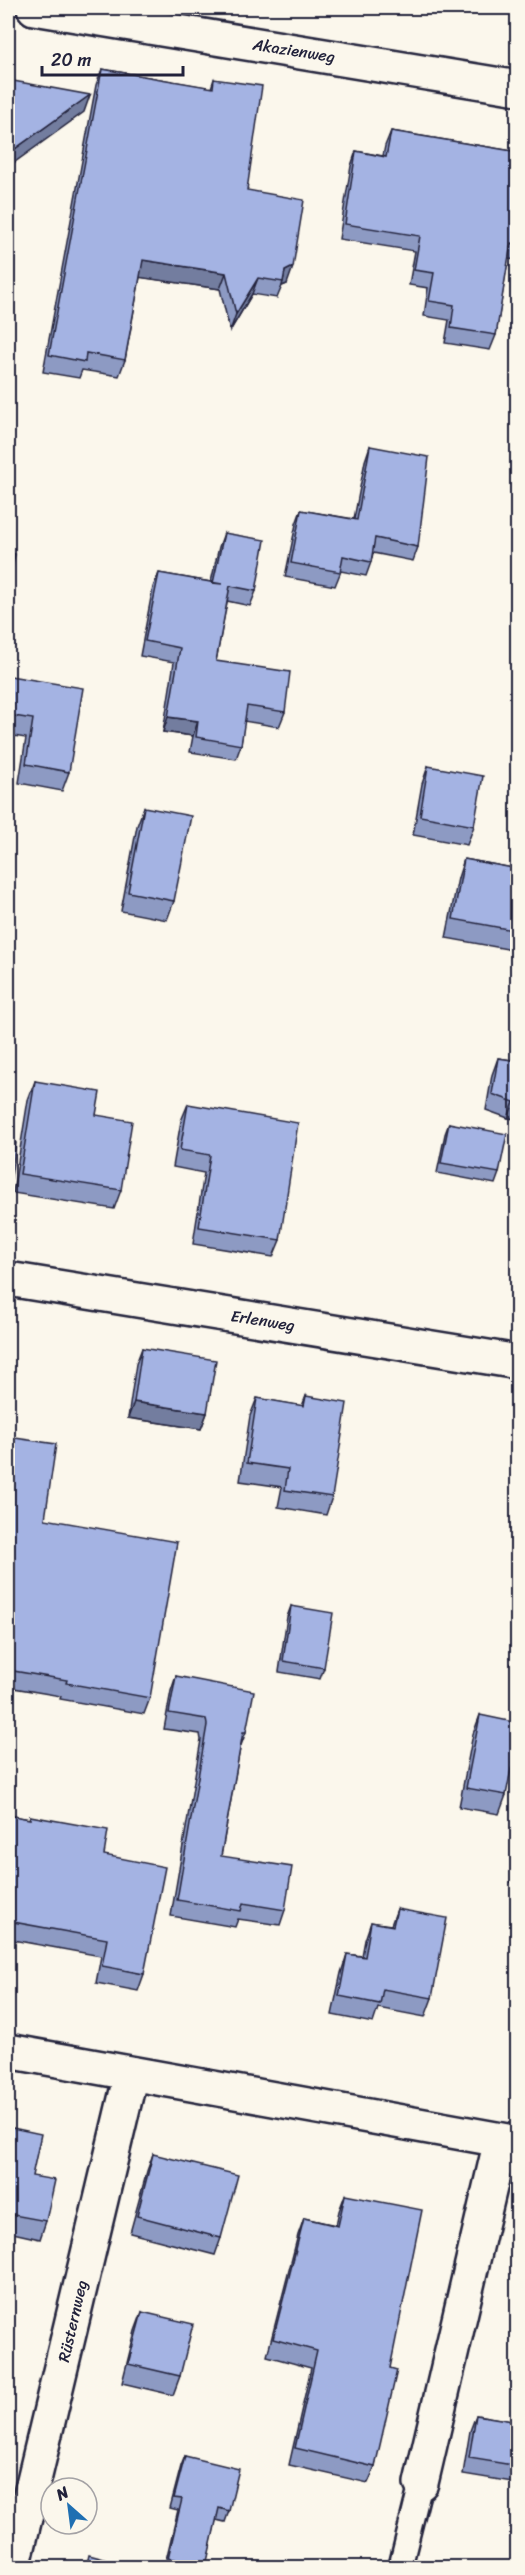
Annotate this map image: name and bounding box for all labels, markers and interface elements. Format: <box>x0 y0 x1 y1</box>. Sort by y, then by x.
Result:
street label: Akazienweg <box>250 30 337 71</box>
scale bar <box>42 39 183 77</box>
text: 20 m <box>51 44 91 76</box>
street label: Erlenweg <box>229 1301 297 1340</box>
street label: Rüsternweg <box>49 2277 96 2365</box>
north arrow <box>39 2476 99 2536</box>
text: N <box>50 2477 75 2509</box>

